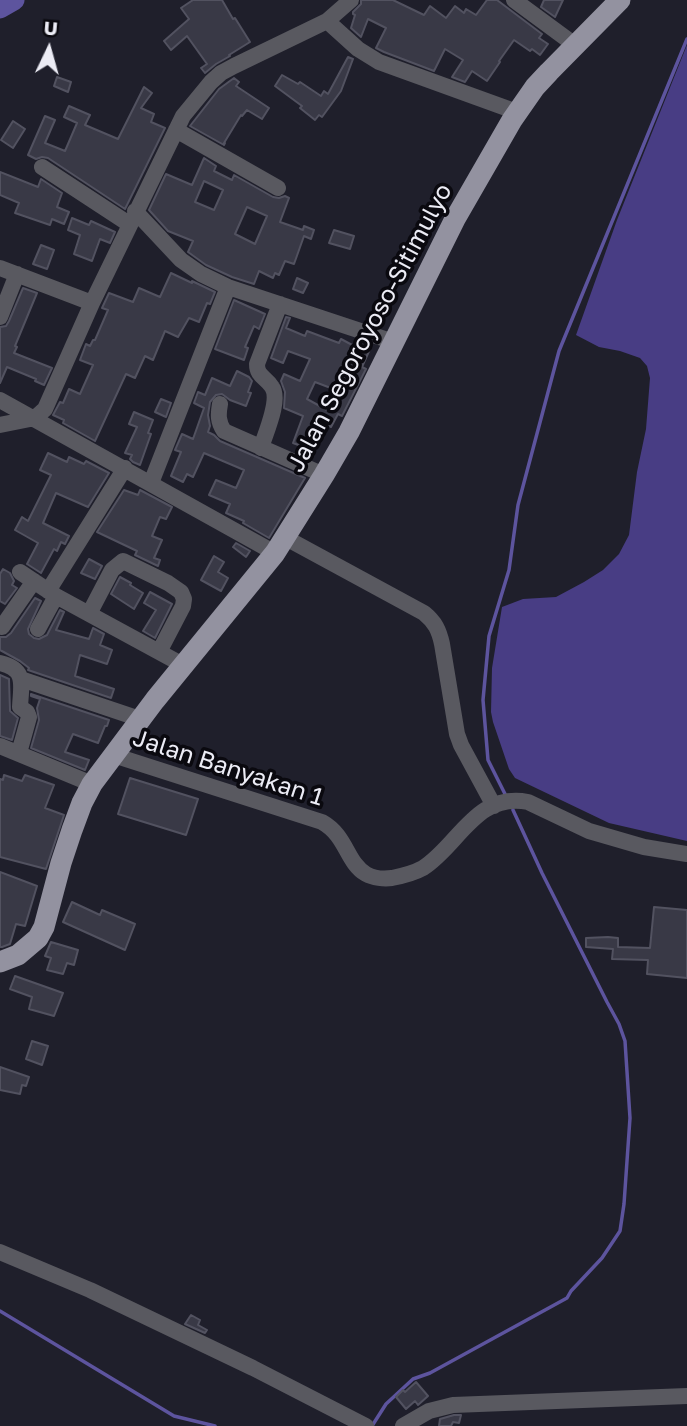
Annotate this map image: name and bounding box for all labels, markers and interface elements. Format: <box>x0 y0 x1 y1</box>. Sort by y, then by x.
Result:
north arrow <box>14 14 84 84</box>
text: U <box>43 16 59 40</box>
street label: Jalan Segoroyoso-Sitimulyo <box>282 179 458 477</box>
street label: Jalan Banyakan 1 <box>129 724 327 812</box>

